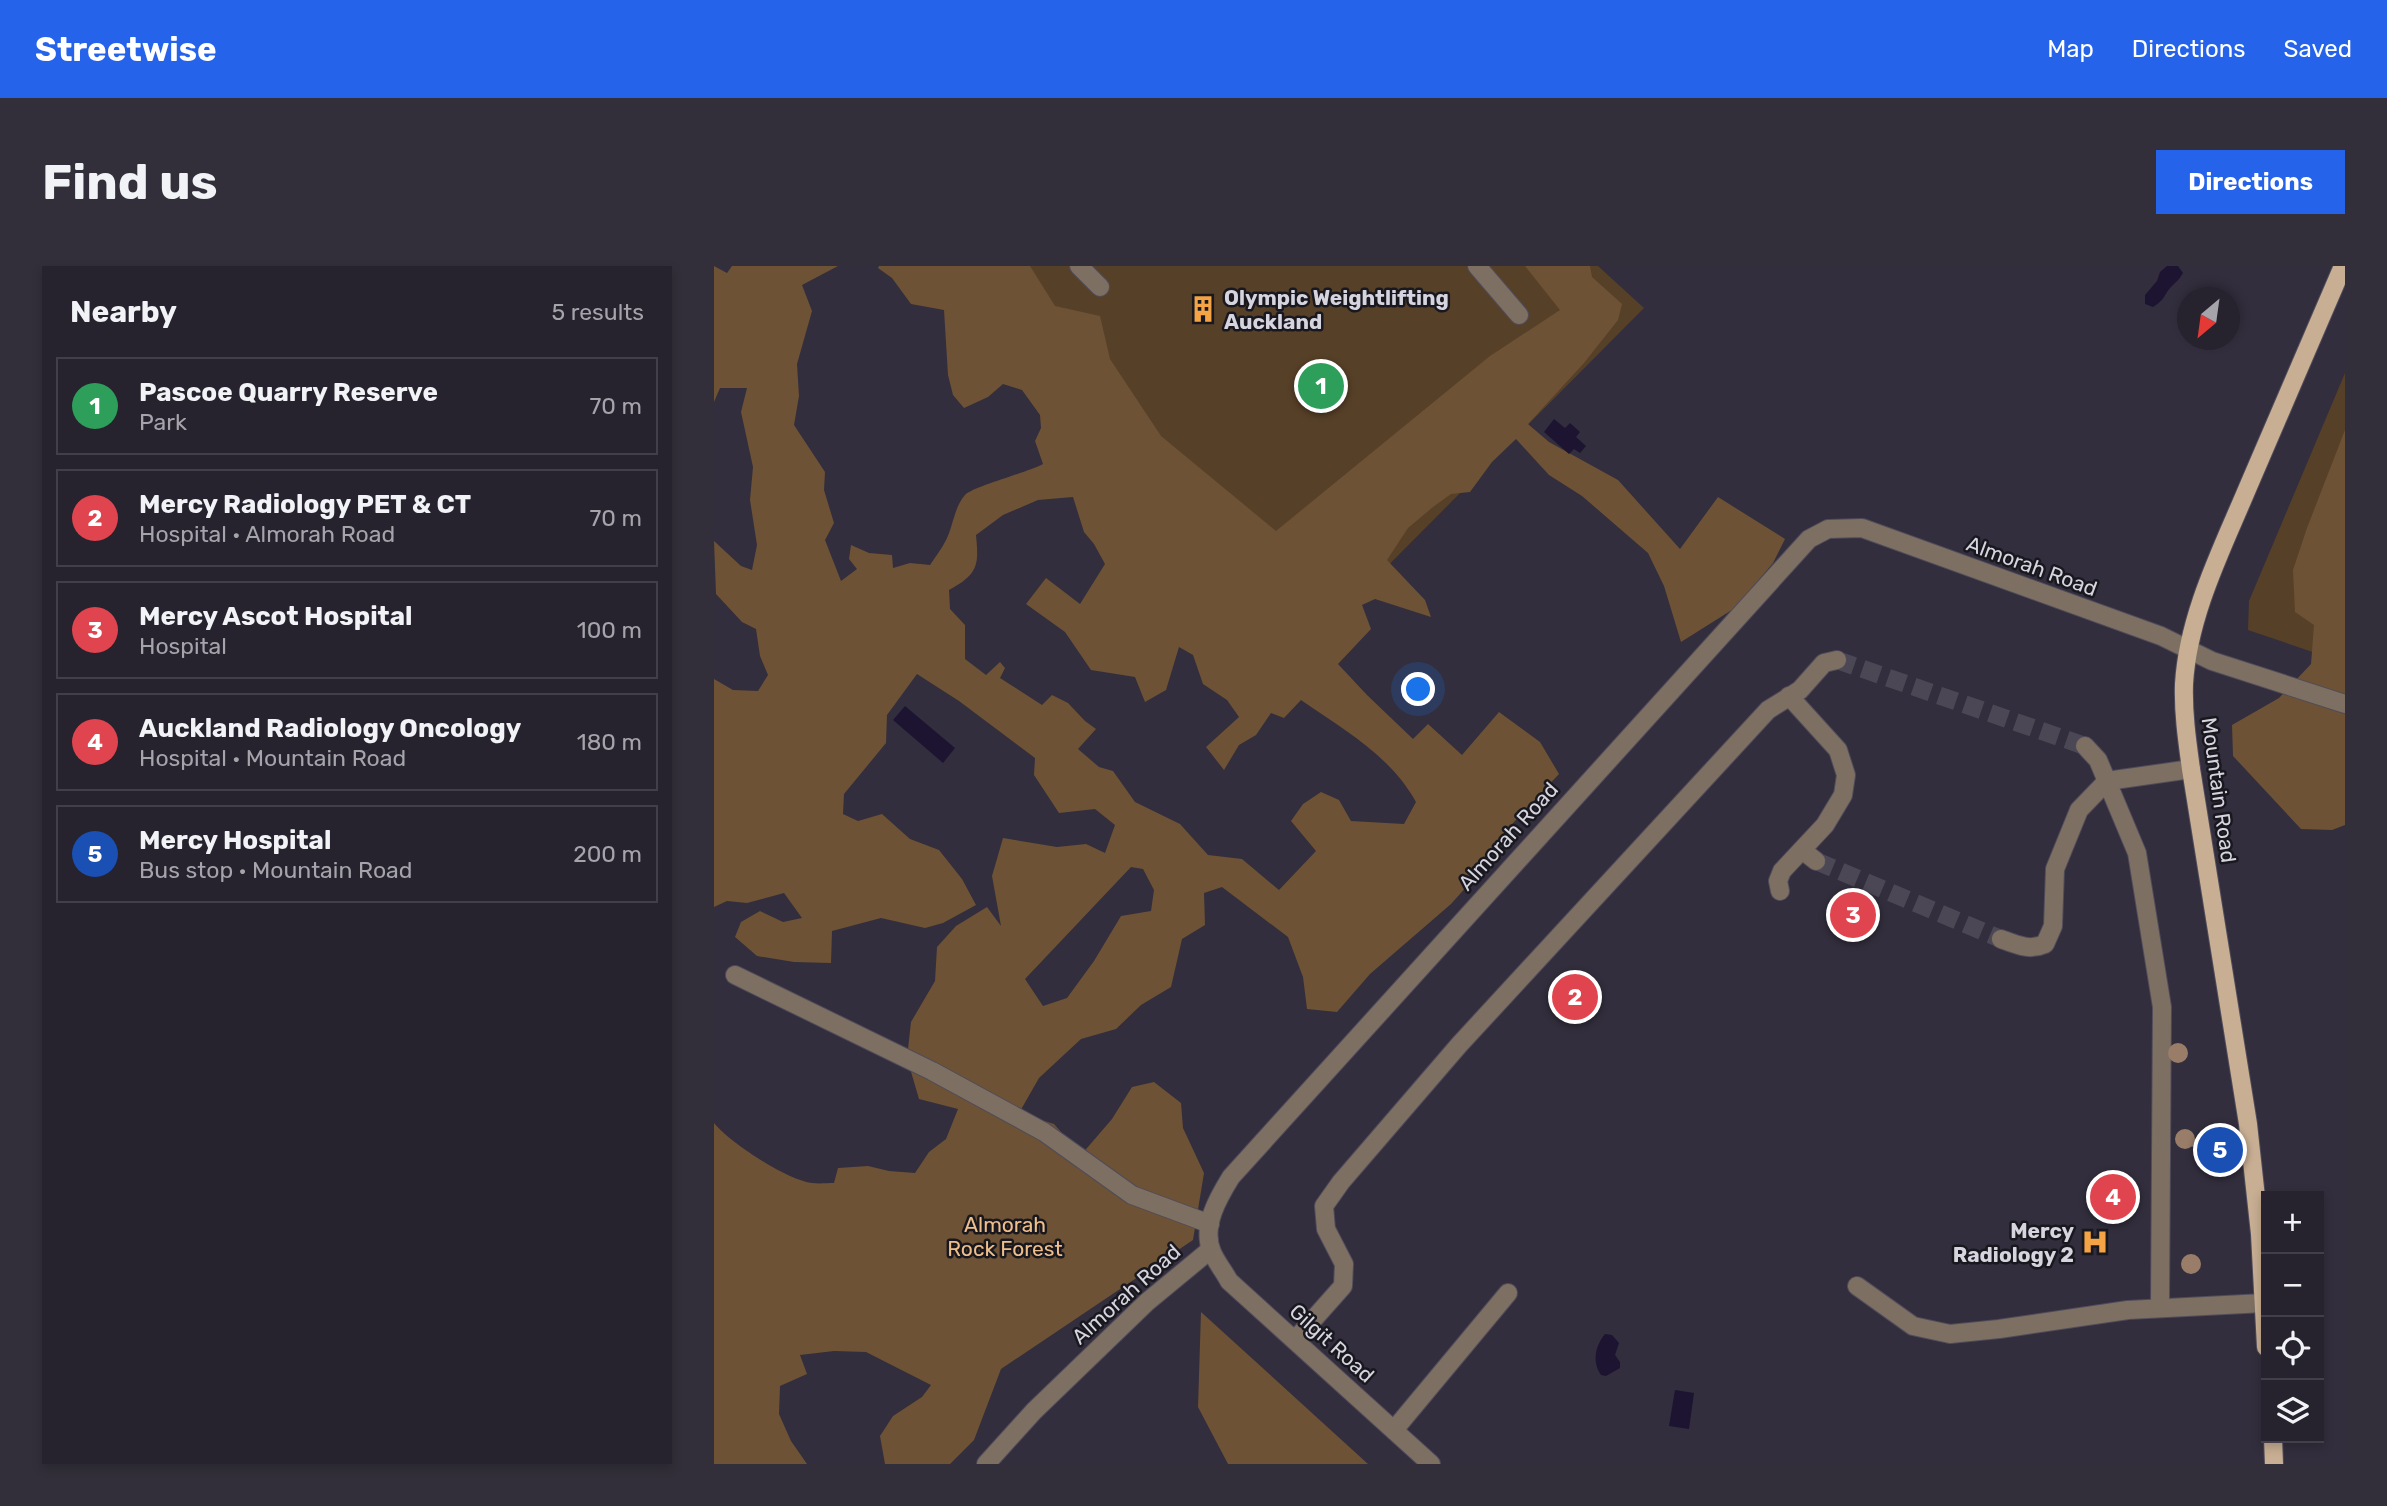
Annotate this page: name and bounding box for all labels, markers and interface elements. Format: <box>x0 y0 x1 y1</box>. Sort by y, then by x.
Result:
text: Streetwise <box>35 30 217 69</box>
text: Map <box>2047 35 2094 63</box>
text: Directions <box>2132 35 2245 63</box>
text: Saved <box>2283 35 2352 63</box>
button: Directions <box>2156 150 2345 214</box>
text: Find us <box>42 153 218 211</box>
place label: Olympic Weightlifting Auckland <box>1224 285 1449 334</box>
north arrow <box>2177 287 2240 350</box>
text: Nearby <box>70 294 177 330</box>
building icon: Olympic Weightlifting Auckland <box>1188 294 1218 324</box>
text: 5 results <box>551 298 644 326</box>
pin: 1 <box>1298 360 1344 412</box>
text: Pascoe Quarry Reserve <box>139 377 438 408</box>
text: 1 <box>89 392 101 420</box>
text: 70 m <box>590 392 642 420</box>
text: Park <box>139 408 187 436</box>
text: Mercy Radiology PET & CT <box>139 489 471 520</box>
text: 2 <box>88 504 102 532</box>
text: 70 m <box>590 504 642 532</box>
text: Hospital · Almorah Road <box>139 520 395 548</box>
street label: Almorah Road <box>1963 531 2101 601</box>
text: Mercy Ascot Hospital <box>139 601 413 632</box>
text: 3 <box>87 616 103 644</box>
text: 100 m <box>577 616 642 644</box>
text: Hospital <box>139 632 227 660</box>
your location <box>1401 672 1435 706</box>
text: Auckland Radiology Oncology <box>139 713 521 744</box>
street label: Mountain Road <box>2196 716 2242 864</box>
text: 4 <box>87 728 103 756</box>
text: 180 m <box>577 728 642 756</box>
text: Hospital · Mountain Road <box>139 744 406 772</box>
street label: Almorah Road <box>1453 777 1563 895</box>
text: Mercy Hospital <box>139 825 331 856</box>
text: 5 <box>88 840 102 868</box>
text: 200 m <box>573 840 642 868</box>
text: Bus stop · Mountain Road <box>139 856 412 884</box>
pin: 3 <box>1830 889 1876 941</box>
pin: 2 <box>1552 971 1598 1023</box>
pin: 5 <box>2197 1124 2243 1176</box>
pin: 4 <box>2090 1171 2136 1223</box>
map controls <box>2261 1191 2324 1443</box>
button: + <box>2261 1191 2324 1254</box>
park label: Almorah Rock Forest <box>947 1212 1063 1261</box>
place label: Mercy Radiology 2 <box>1953 1218 2074 1267</box>
hospital icon: Mercy Radiology 2 <box>2080 1227 2110 1257</box>
street label: Almorah Road <box>1067 1239 1185 1349</box>
button: − <box>2261 1254 2324 1317</box>
street label: Gilgit Road <box>1285 1299 1379 1387</box>
button: locate <box>2261 1317 2324 1380</box>
button: layers <box>2261 1380 2324 1443</box>

